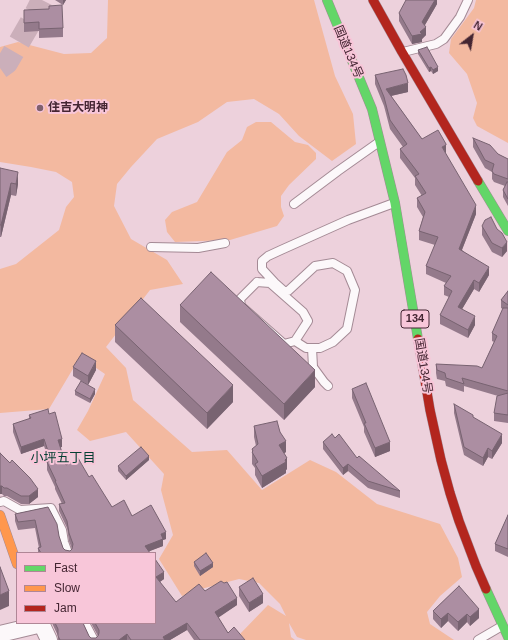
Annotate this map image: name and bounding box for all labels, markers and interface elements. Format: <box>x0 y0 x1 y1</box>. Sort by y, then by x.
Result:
north arrow <box>452 16 492 56</box>
text: N <box>472 19 485 33</box>
street label: 国道134号 <box>330 23 366 81</box>
place label: 住吉大明神 <box>48 101 108 115</box>
marker: 住吉大明神 <box>35 103 45 113</box>
road number: 134 <box>401 310 429 328</box>
street label: 国道134号 <box>412 337 434 395</box>
district label: 小坪五丁目 <box>31 450 95 466</box>
legend <box>16 552 156 624</box>
text: Fast <box>54 561 77 575</box>
text: Slow <box>54 581 80 595</box>
text: Jam <box>54 601 77 615</box>

